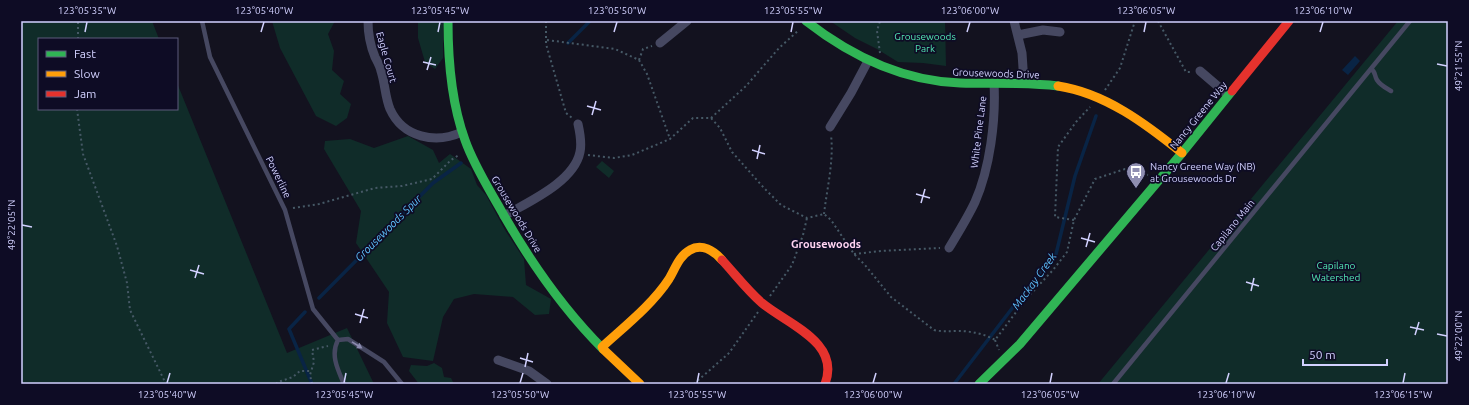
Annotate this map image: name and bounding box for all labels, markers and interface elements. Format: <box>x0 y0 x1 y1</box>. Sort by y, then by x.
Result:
text: 123°05'35"W <box>58 5 116 16</box>
text: 123°05'40"W <box>235 5 293 16</box>
text: 123°05'45"W <box>411 5 469 16</box>
text: 123°05'50"W <box>588 5 646 16</box>
text: 123°05'55"W <box>764 5 822 16</box>
text: 123°06'00"W <box>941 5 999 16</box>
text: 123°06'05"W <box>1117 5 1175 16</box>
text: 123°06'10"W <box>1294 5 1352 16</box>
street label: Eagle Court <box>374 30 399 84</box>
park label: Grousewoods Park <box>894 31 956 54</box>
legend <box>38 38 178 110</box>
text: 49°21'55"N <box>1453 41 1464 91</box>
text: Fast <box>74 47 96 60</box>
street label: Grousewoods Drive <box>952 66 1040 81</box>
text: Slow <box>74 67 100 80</box>
street label: Nancy Greene Way <box>1168 79 1229 151</box>
text: Jam <box>74 87 96 100</box>
street label: White Pine Lane <box>969 95 988 169</box>
street label: Powerline <box>264 155 293 200</box>
bus stop icon: Nancy Greene Way (NB) at Grousewoods Dr <box>1125 161 1147 189</box>
place label: Nancy Greene Way (NB) at Grousewoods Dr <box>1150 161 1256 184</box>
street label: Grousewoods Drive <box>489 174 544 255</box>
water label: Grousewoods Spur <box>352 192 424 264</box>
street label: Capilano Main <box>1208 197 1257 253</box>
text: 49°22'05"N <box>6 200 17 250</box>
district label: Grousewoods <box>791 238 861 250</box>
water label: Mackay Creek <box>1009 250 1059 312</box>
park label: Capilano Watershed <box>1312 260 1361 283</box>
text: 49°22'00"N <box>1453 311 1464 361</box>
one-way arrow <box>352 341 362 349</box>
scale bar <box>1303 341 1387 367</box>
text: 50 m <box>1309 348 1336 361</box>
text: 123°05'40"W <box>138 389 196 400</box>
text: 123°05'45"W <box>315 389 373 400</box>
text: 123°05'50"W <box>491 389 549 400</box>
text: 123°05'55"W <box>668 389 726 400</box>
text: 123°06'00"W <box>844 389 902 400</box>
text: 123°06'05"W <box>1021 389 1079 400</box>
text: 123°06'10"W <box>1197 389 1255 400</box>
text: 123°06'15"W <box>1374 389 1432 400</box>

